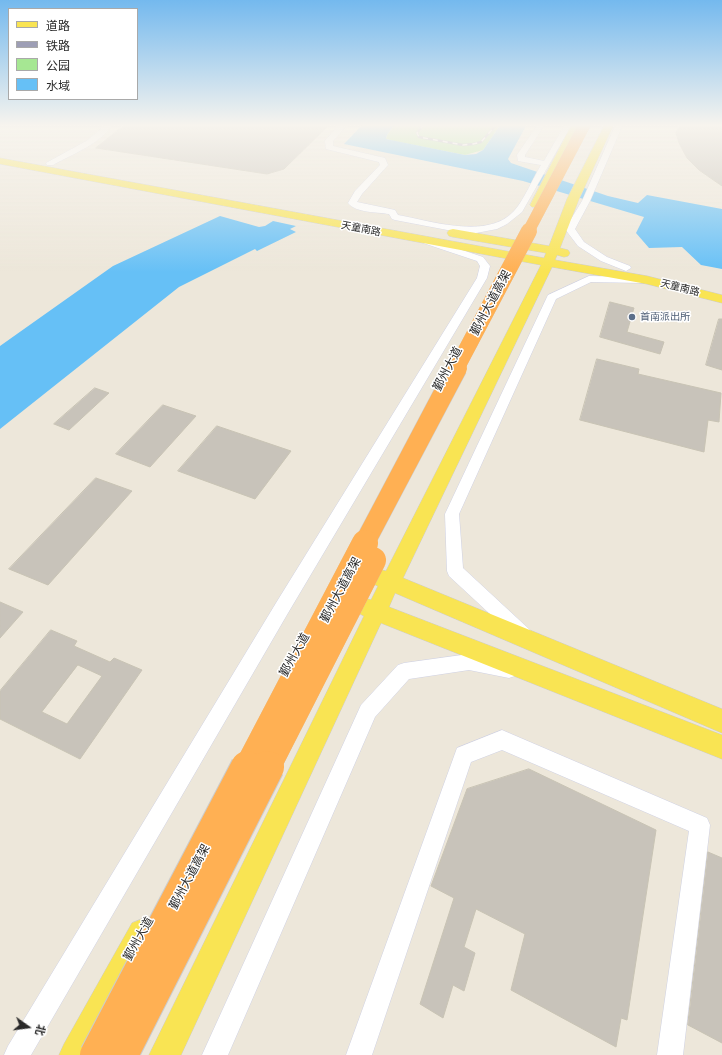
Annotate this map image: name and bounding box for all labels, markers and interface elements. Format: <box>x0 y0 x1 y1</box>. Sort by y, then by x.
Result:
legend <box>8 8 138 100</box>
text: 道路 <box>46 19 70 33</box>
text: 铁路 <box>46 39 70 53</box>
text: 公园 <box>46 59 70 73</box>
text: 水域 <box>46 79 70 93</box>
street label: 天童南路 <box>340 219 382 239</box>
street label: 鄞州大道高架 <box>468 268 514 338</box>
street label: 天童南路 <box>659 277 701 299</box>
place label: 首南派出所 <box>640 311 690 323</box>
marker: 首南派出所 <box>627 312 637 322</box>
street label: 鄞州大道 <box>430 344 466 394</box>
street label: 鄞州大道高架 <box>318 555 364 625</box>
street label: 鄞州大道 <box>277 631 313 679</box>
street label: 鄞州大道高架 <box>167 842 213 912</box>
street label: 鄞州大道 <box>121 915 157 963</box>
north arrow <box>8 1007 48 1047</box>
text: 北 <box>32 1023 48 1037</box>

